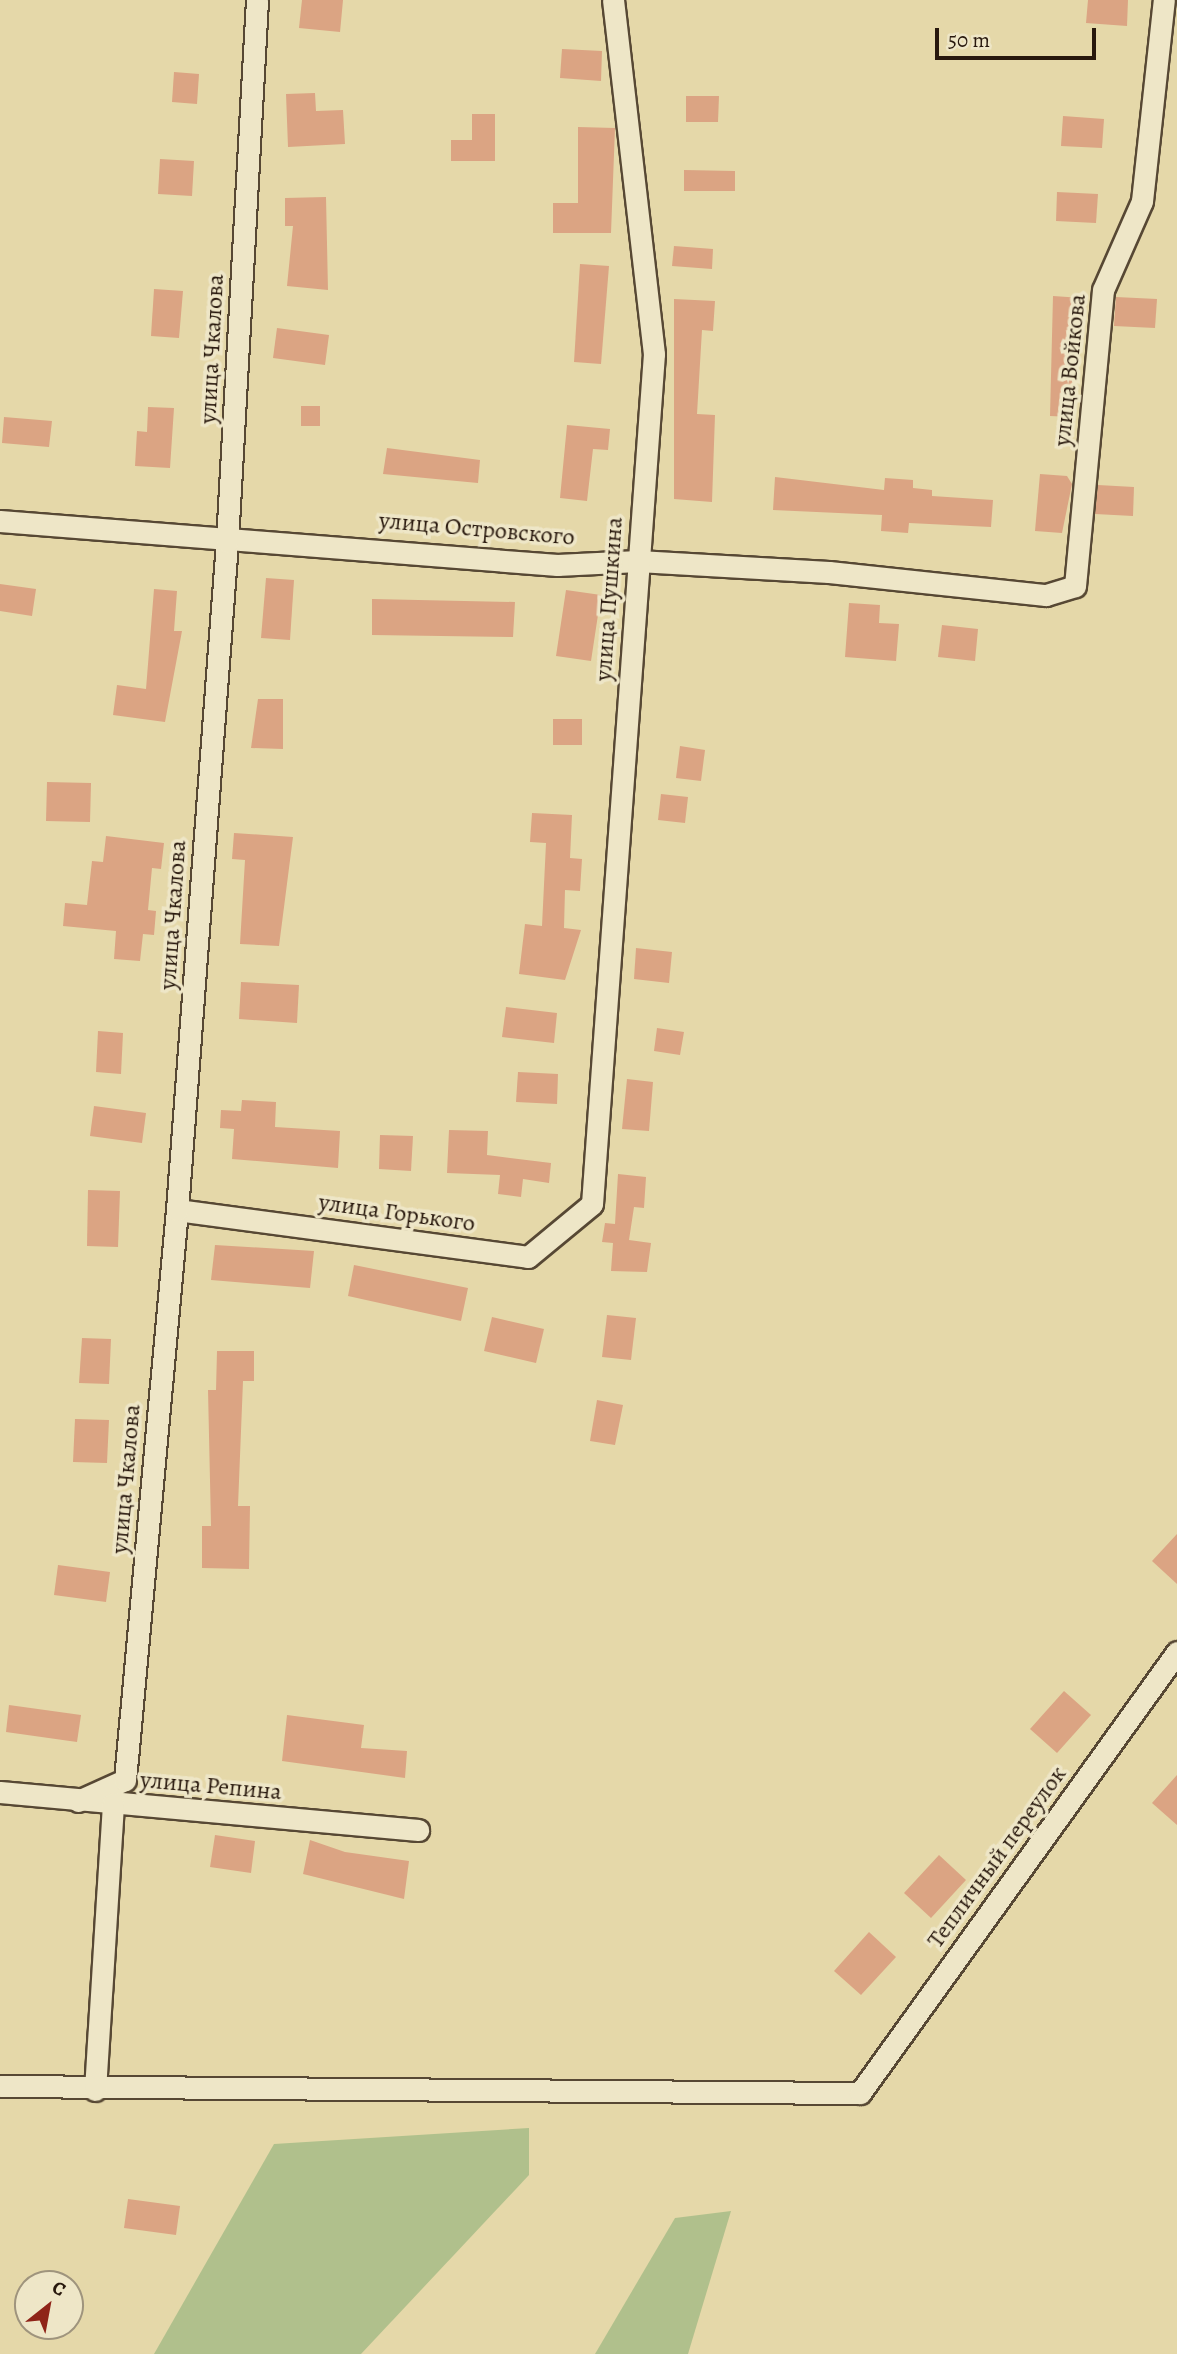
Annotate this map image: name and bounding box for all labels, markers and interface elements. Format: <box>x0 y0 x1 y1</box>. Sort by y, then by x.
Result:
scale bar <box>939 14 1100 58</box>
text: 50 m <box>948 26 990 54</box>
street label: улица Чкалова <box>194 273 230 425</box>
street label: улица Войкова <box>1048 292 1092 448</box>
street label: улица Островского <box>378 506 576 552</box>
street label: улица Пушкина <box>589 516 629 682</box>
street label: улица Чкалова <box>153 839 193 991</box>
street label: улица Горького <box>317 1188 477 1238</box>
street label: улица Чкалова <box>105 1403 147 1555</box>
street label: Тепличный переулок <box>921 1760 1073 1954</box>
street label: улица Репина <box>139 1765 283 1807</box>
north arrow <box>14 2270 84 2340</box>
text: С <box>47 2275 71 2303</box>

